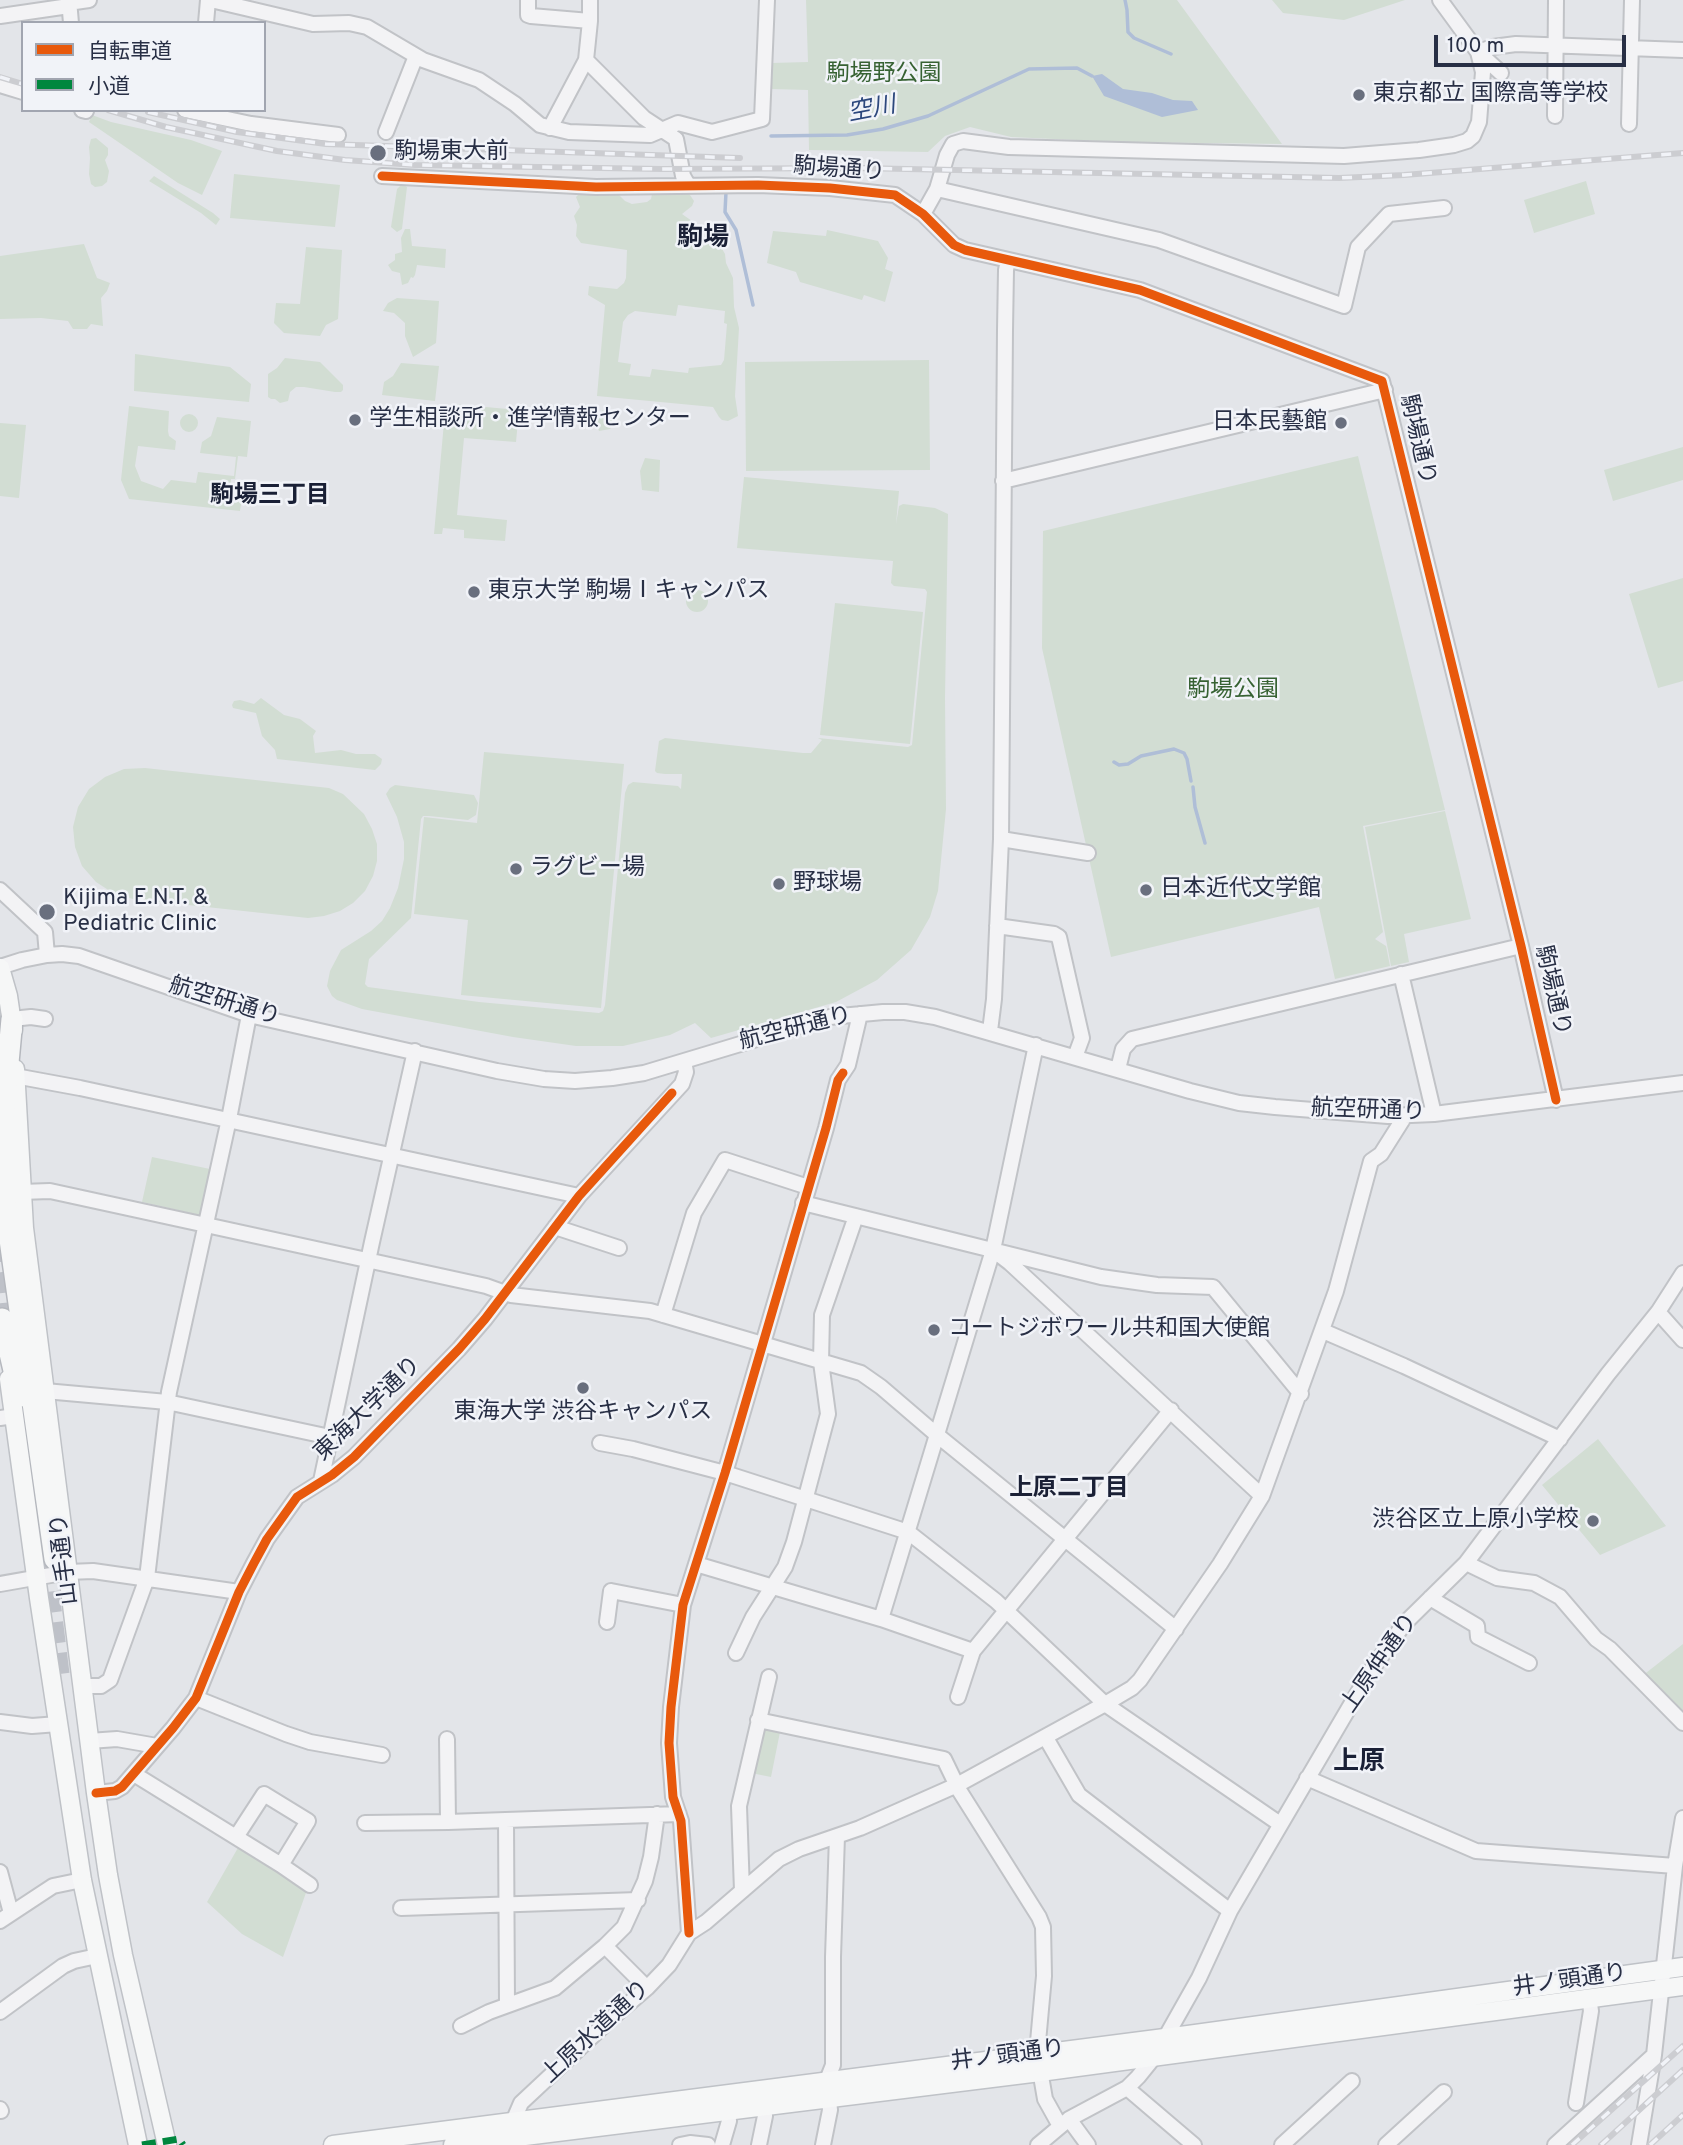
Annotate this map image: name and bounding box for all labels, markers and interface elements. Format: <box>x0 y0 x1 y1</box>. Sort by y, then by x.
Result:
legend <box>21 21 266 112</box>
scale bar <box>1438 21 1630 65</box>
text: 100 m <box>1447 33 1504 60</box>
text: 自転車道 <box>88 39 172 66</box>
park label: 駒場野公園 <box>827 61 941 89</box>
text: 小道 <box>88 74 130 101</box>
place label: 東京都立 国際高等学校 <box>1373 81 1608 109</box>
marker: 東京都立 国際高等学校 <box>1351 87 1367 103</box>
water label: 空川 <box>846 92 898 130</box>
place label: 駒場東大前 <box>394 139 509 167</box>
marker: 駒場東大前 <box>368 143 388 163</box>
street label: 駒場通り <box>792 154 886 188</box>
district label: 駒場 <box>677 224 729 256</box>
street label: 駒場通り <box>1392 392 1440 488</box>
place label: 学生相談所・進学情報センター <box>369 406 691 434</box>
place label: 日本民藝館 <box>1212 409 1327 437</box>
marker: 学生相談所・進学情報センター <box>347 412 363 428</box>
marker: 日本民藝館 <box>1333 415 1349 431</box>
district label: 駒場三丁目 <box>210 483 330 511</box>
place label: 東京大学 駒場Ⅰキャンパス <box>488 578 769 606</box>
marker: 東京大学 駒場Ⅰキャンパス <box>466 584 482 600</box>
park label: 駒場公園 <box>1187 677 1279 705</box>
place label: ラグビー場 <box>530 855 645 883</box>
marker: ラグビー場 <box>508 861 524 877</box>
place label: 野球場 <box>793 870 862 898</box>
marker: 野球場 <box>771 876 787 892</box>
place label: 日本近代文学館 <box>1160 876 1321 904</box>
marker: 日本近代文学館 <box>1138 882 1154 898</box>
place label: Kijima E.N.T. & Pediatric Clinic <box>63 885 217 939</box>
marker: Kijima E.N.T. & Pediatric Clinic <box>37 902 57 922</box>
street label: 駒場通り <box>1527 943 1575 1039</box>
street label: 航空研通り <box>165 973 283 1033</box>
street label: 航空研通り <box>737 1003 855 1057</box>
street label: 航空研通り <box>1310 1096 1426 1128</box>
place label: コートジボワール共和国大使館 <box>948 1316 1270 1344</box>
marker: コートジボワール共和国大使館 <box>926 1322 942 1338</box>
street label: 東海大学通り <box>310 1352 428 1468</box>
marker: 東海大学 渋谷キャンパス <box>575 1380 591 1396</box>
place label: 東海大学 渋谷キャンパス <box>454 1399 712 1427</box>
district label: 上原二丁目 <box>1009 1476 1129 1504</box>
place label: 渋谷区立上原小学校 <box>1372 1507 1579 1535</box>
street label: 山手通り <box>47 1512 85 1606</box>
marker: 渋谷区立上原小学校 <box>1585 1513 1601 1529</box>
street label: 上原仲通り <box>1337 1609 1425 1719</box>
district label: 上原 <box>1333 1748 1385 1780</box>
street label: 井ノ頭通り <box>1511 1960 1629 2004</box>
street label: 上原水道通り <box>537 1976 657 2090</box>
street label: 井ノ頭通り <box>949 2036 1067 2078</box>

